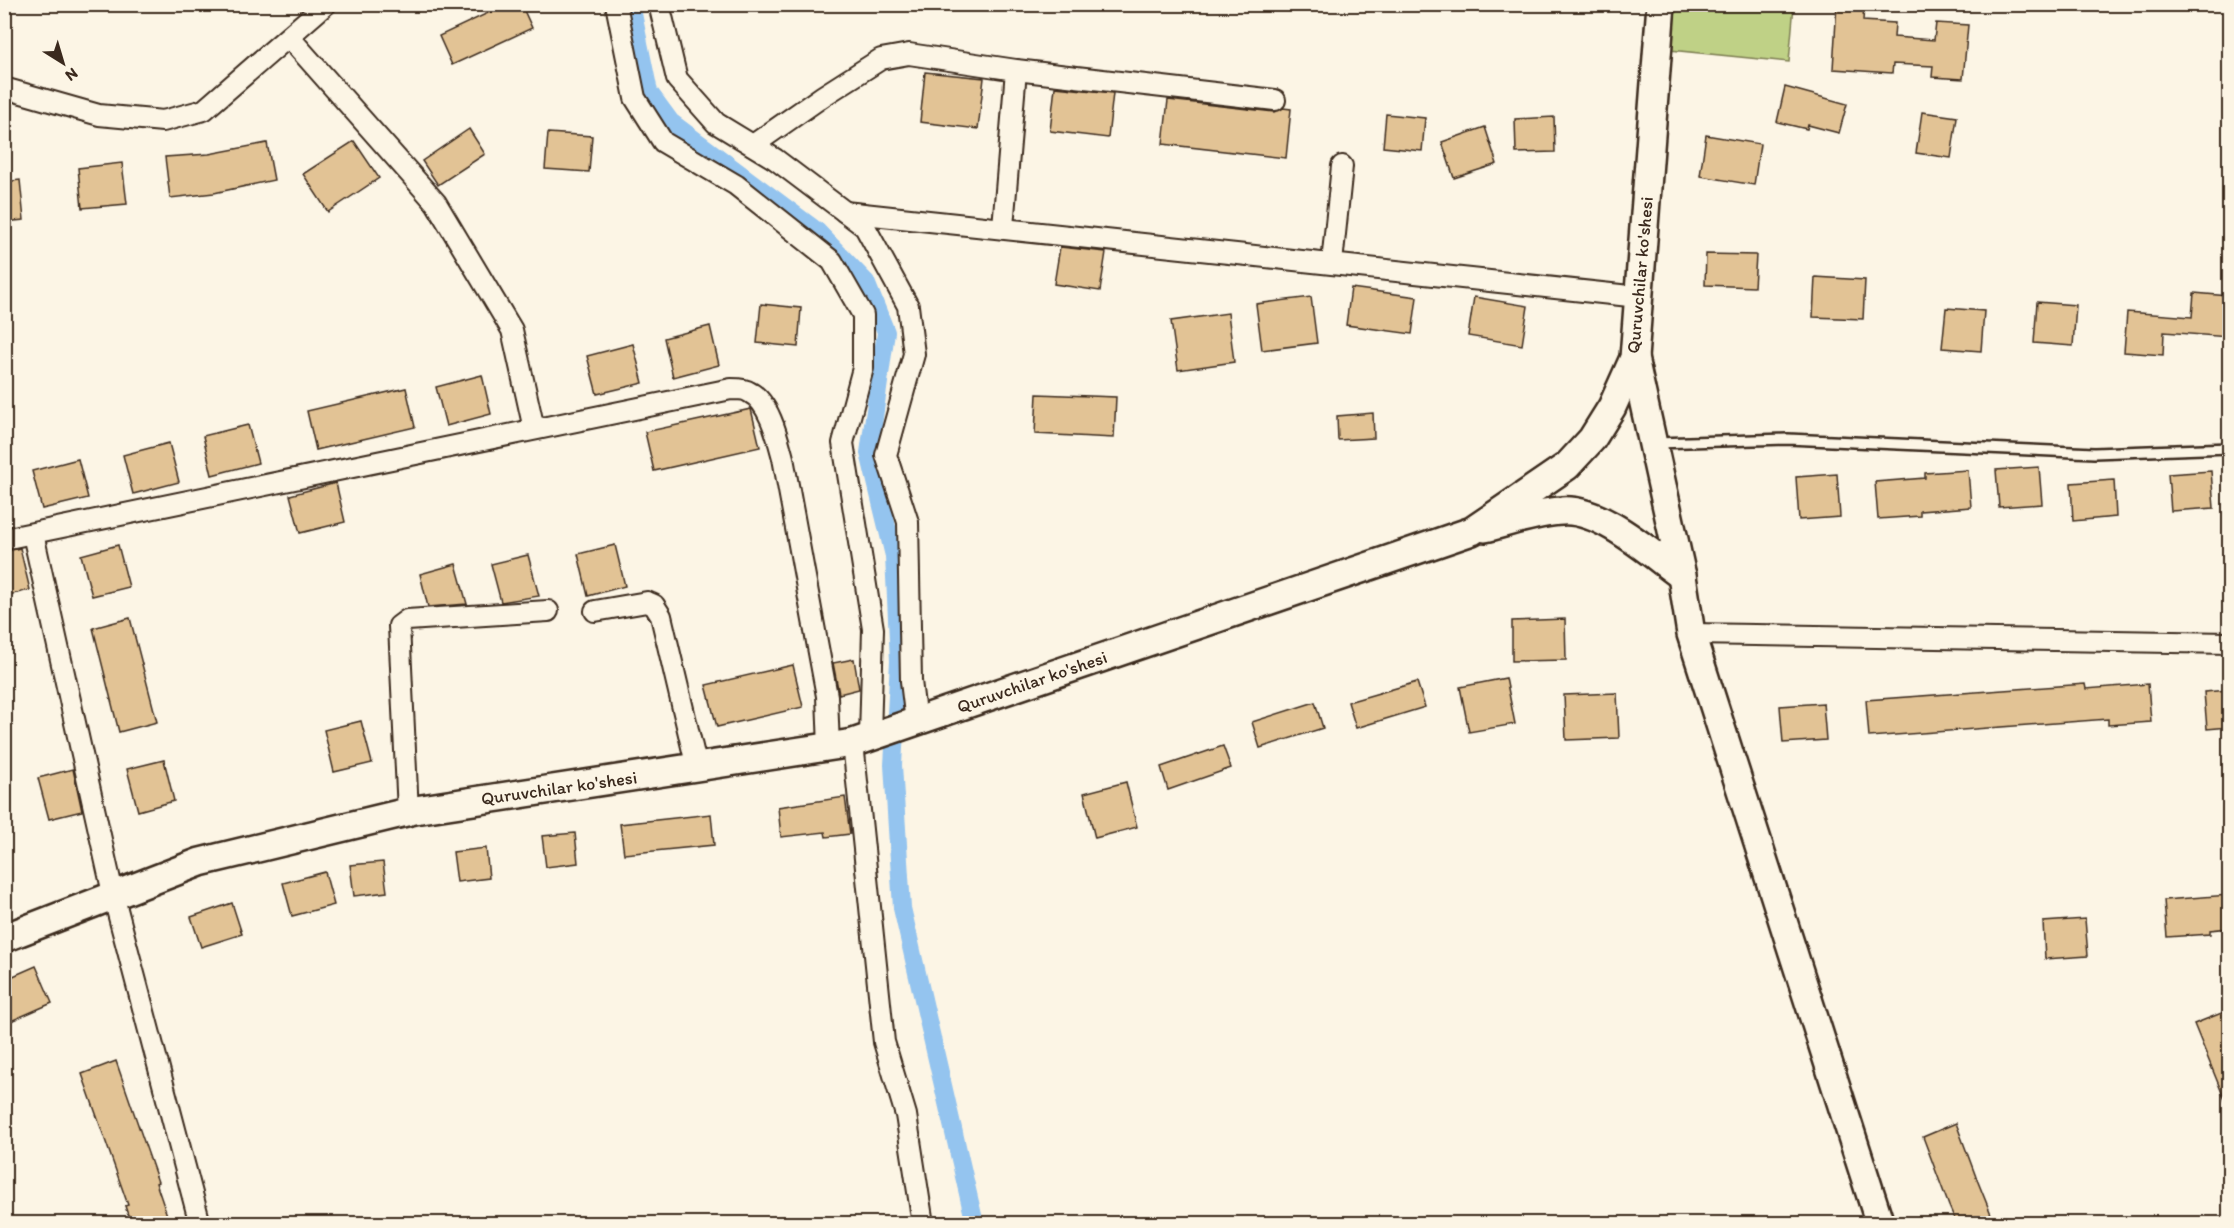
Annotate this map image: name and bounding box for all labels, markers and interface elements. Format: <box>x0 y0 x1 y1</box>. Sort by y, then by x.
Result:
north arrow <box>33 33 93 93</box>
text: N <box>62 64 82 85</box>
street label: Quruvchilar ko'shesi <box>1622 196 1658 354</box>
street label: Quruvchilar ko'shesi <box>954 646 1110 718</box>
street label: Quruvchilar ko'shesi <box>480 766 638 810</box>

